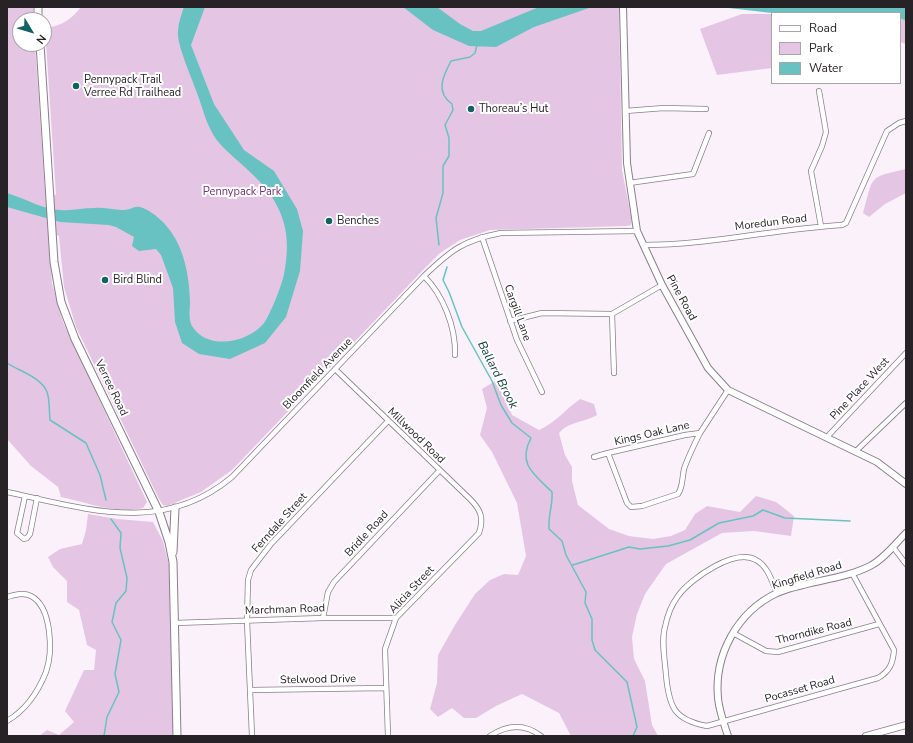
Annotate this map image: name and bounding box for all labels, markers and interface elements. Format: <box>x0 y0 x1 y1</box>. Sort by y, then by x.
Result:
north arrow <box>12 12 52 52</box>
legend <box>771 12 901 84</box>
text: Road <box>809 20 837 36</box>
text: N <box>33 31 50 47</box>
text: Park <box>809 40 833 56</box>
text: Water <box>809 60 843 76</box>
place label: Pennypack Trail Verree Rd Trailhead <box>84 73 181 99</box>
marker: Pennypack Trail Verree Rd Trailhead <box>71 81 81 91</box>
place label: Thoreau’s Hut <box>479 102 548 116</box>
marker: Thoreau’s Hut <box>466 104 476 114</box>
park label: Pennypack Park <box>203 185 281 199</box>
street label: Moredun Road <box>734 212 808 234</box>
place label: Benches <box>337 214 379 228</box>
marker: Benches <box>324 216 334 226</box>
place label: Bird Blind <box>113 273 162 287</box>
street label: Pine Road <box>663 273 699 323</box>
marker: Bird Blind <box>100 275 110 285</box>
street label: Cargill Lane <box>501 283 533 343</box>
street label: Bloomfield Avenue <box>281 336 355 412</box>
water label: Ballard Brook <box>474 339 520 411</box>
street label: Pine Place West <box>828 355 892 423</box>
street label: Verree Road <box>92 358 130 418</box>
street label: Millwood Road <box>385 405 447 467</box>
street label: Kings Oak Lane <box>613 419 691 449</box>
street label: Ferndale Street <box>250 490 310 556</box>
street label: Bridle Road <box>342 508 392 560</box>
street label: Kingfield Road <box>771 559 843 593</box>
street label: Alicia Street <box>387 564 437 616</box>
street label: Marchman Road <box>245 602 325 618</box>
street label: Thorndike Road <box>775 616 853 648</box>
street label: Stelwood Drive <box>280 673 356 687</box>
street label: Pocasset Road <box>763 674 837 706</box>

